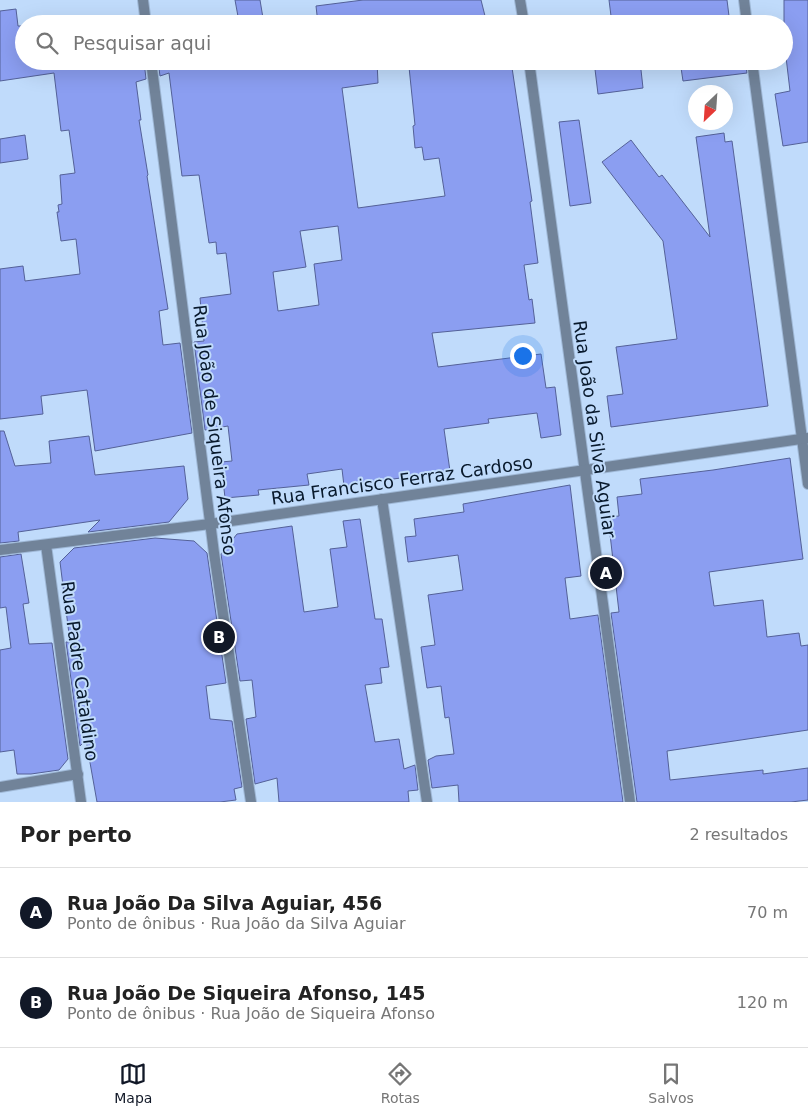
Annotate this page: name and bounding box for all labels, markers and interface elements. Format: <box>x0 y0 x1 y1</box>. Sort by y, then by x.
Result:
search box <box>15 15 793 70</box>
icon: search <box>33 29 61 57</box>
text: Pesquisar aqui <box>73 32 211 54</box>
north arrow <box>688 85 733 130</box>
street label: Rua João de Siqueira Afonso <box>189 303 241 557</box>
street label: Rua João da Silva Aguiar <box>569 319 621 540</box>
your location <box>510 343 536 369</box>
street label: Rua Francisco Ferraz Cardoso <box>270 451 534 509</box>
pin: A <box>590 554 622 592</box>
street label: Rua Padre Cataldino <box>57 580 103 762</box>
pin: B <box>203 618 235 656</box>
text: Por perto <box>20 823 132 847</box>
text: 2 resultados <box>689 825 788 844</box>
text: Rua João Da Silva Aguiar, 456 <box>67 892 382 914</box>
text: A <box>30 903 42 922</box>
text: 70 m <box>747 903 788 922</box>
text: Ponto de ônibus · Rua João da Silva Aguiar <box>67 914 406 933</box>
text: Rua João De Siqueira Afonso, 145 <box>67 982 425 1004</box>
text: B <box>30 993 42 1012</box>
text: 120 m <box>737 993 788 1012</box>
text: Ponto de ônibus · Rua João de Siqueira Afonso <box>67 1004 435 1023</box>
tab: Mapa <box>114 1060 152 1106</box>
tab: Rotas <box>381 1060 420 1106</box>
tab: Salvos <box>648 1060 694 1106</box>

